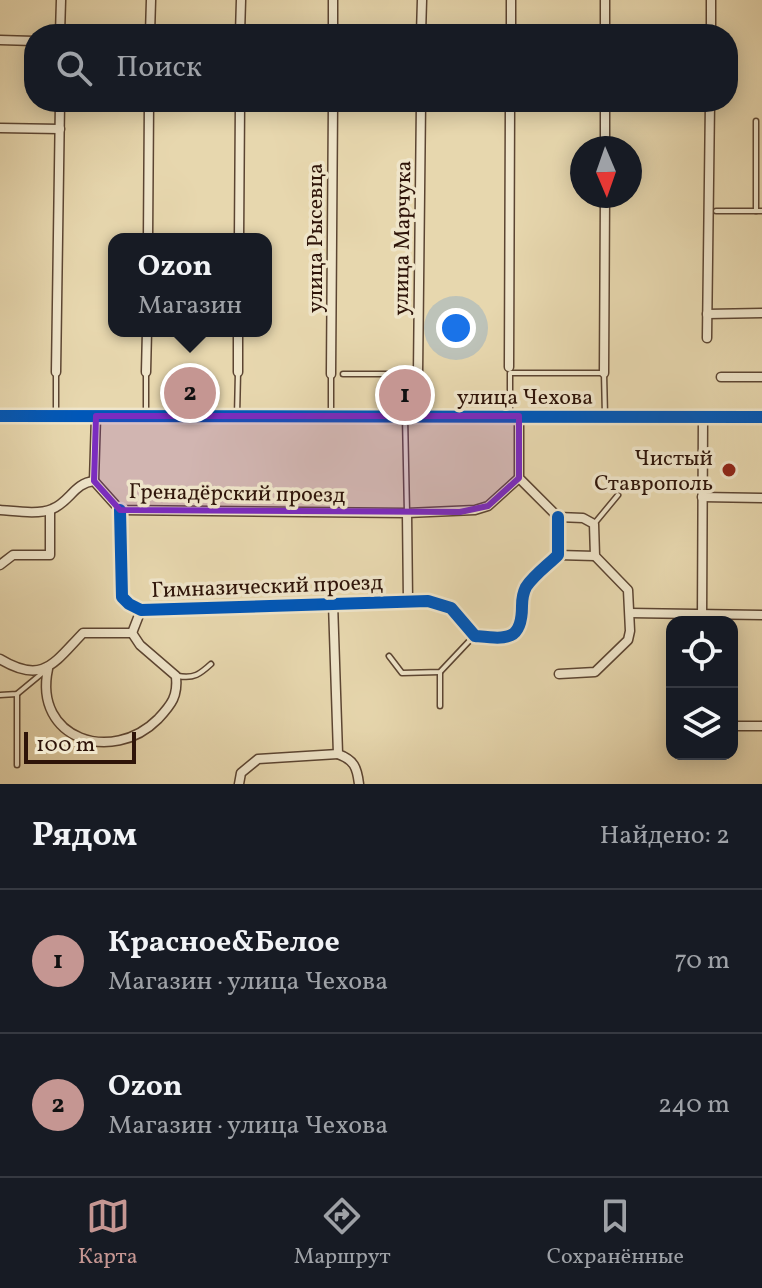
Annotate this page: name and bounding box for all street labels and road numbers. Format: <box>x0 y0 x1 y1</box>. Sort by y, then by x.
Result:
street label: улица Марчука <box>387 160 420 316</box>
street label: улица Рысевца <box>301 163 332 313</box>
street label: улица Чехова <box>457 383 593 414</box>
street label: Гренадёрский проезд <box>128 477 346 512</box>
street label: Гимназический проезд <box>151 568 384 607</box>

